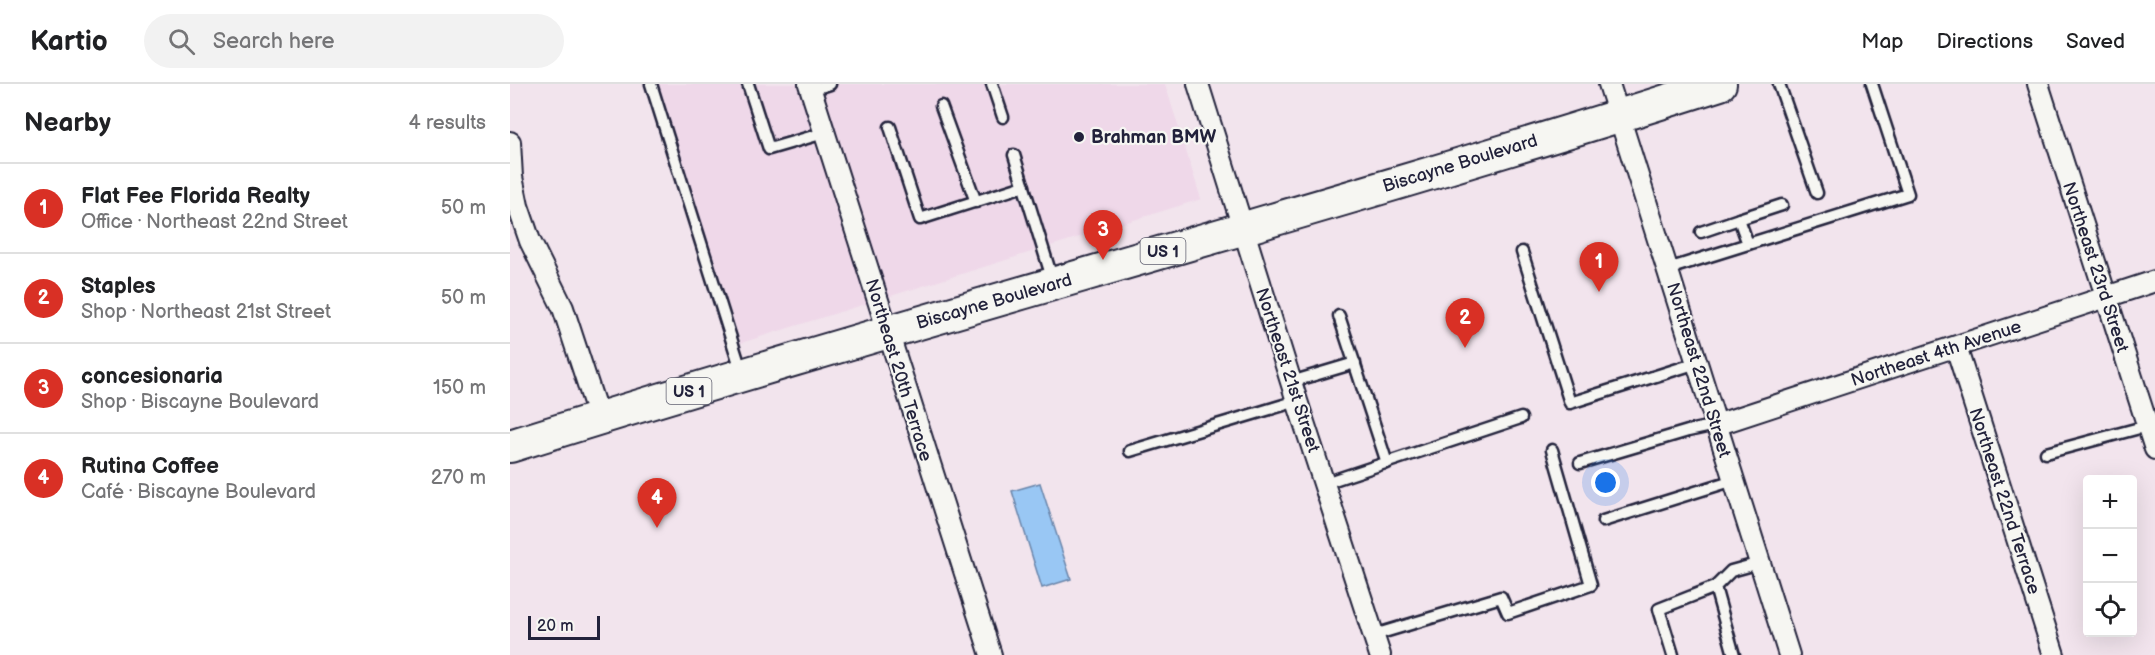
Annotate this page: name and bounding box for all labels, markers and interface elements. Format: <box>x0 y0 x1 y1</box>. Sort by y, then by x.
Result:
search box <box>144 14 564 68</box>
text: Kartio <box>30 25 108 58</box>
icon: search <box>165 25 198 58</box>
text: Search here <box>213 28 335 55</box>
text: Map <box>1861 29 1904 54</box>
text: Directions <box>1937 29 2033 54</box>
text: Saved <box>2066 29 2125 54</box>
text: Nearby <box>24 108 111 139</box>
text: 4 results <box>408 111 486 135</box>
place label: Brahman BMW <box>1091 127 1216 148</box>
marker: Brahman BMW <box>1072 130 1086 144</box>
street label: Biscayne Boulevard <box>1380 130 1540 197</box>
street label: Northeast 23rd Street <box>2058 179 2133 355</box>
text: Flat Fee Florida Realty <box>81 183 310 210</box>
text: 1 <box>39 196 48 220</box>
text: 50 m <box>441 196 486 220</box>
text: Office · Northeast 22nd Street <box>81 210 348 234</box>
pin: 3 <box>1084 210 1122 260</box>
road number: US 1 <box>1140 238 1186 264</box>
pin: 1 <box>1580 242 1618 292</box>
street label: Biscayne Boulevard <box>914 269 1074 334</box>
text: Staples <box>81 273 156 300</box>
street label: Northeast 20th Terrace <box>861 276 936 464</box>
street label: Northeast 22nd Street <box>1662 280 1735 461</box>
street label: Northeast 21st Street <box>1251 285 1324 456</box>
text: 2 <box>38 286 49 310</box>
text: 50 m <box>441 286 486 310</box>
pin: 2 <box>1446 298 1484 348</box>
text: Shop · Northeast 21st Street <box>81 300 331 324</box>
street label: Northeast 4th Avenue <box>1848 316 2024 391</box>
text: concesionaria <box>81 363 223 390</box>
text: 3 <box>38 376 49 400</box>
text: 150 m <box>433 376 486 400</box>
road number: US 1 <box>666 378 711 404</box>
text: Shop · Biscayne Boulevard <box>81 390 319 414</box>
street label: Northeast 22nd Terrace <box>1964 405 2045 597</box>
text: Rutina Coffee <box>81 453 219 480</box>
text: 4 <box>38 466 49 490</box>
text: 270 m <box>431 466 486 490</box>
your location <box>1591 468 1620 497</box>
map controls <box>2083 475 2137 637</box>
button: + <box>2083 475 2137 529</box>
pin: 4 <box>638 478 676 528</box>
text: Café · Biscayne Boulevard <box>81 480 316 504</box>
button: − <box>2083 529 2137 583</box>
button: locate <box>2083 583 2137 637</box>
scale bar <box>528 613 600 640</box>
text: 20 m <box>537 617 573 636</box>

